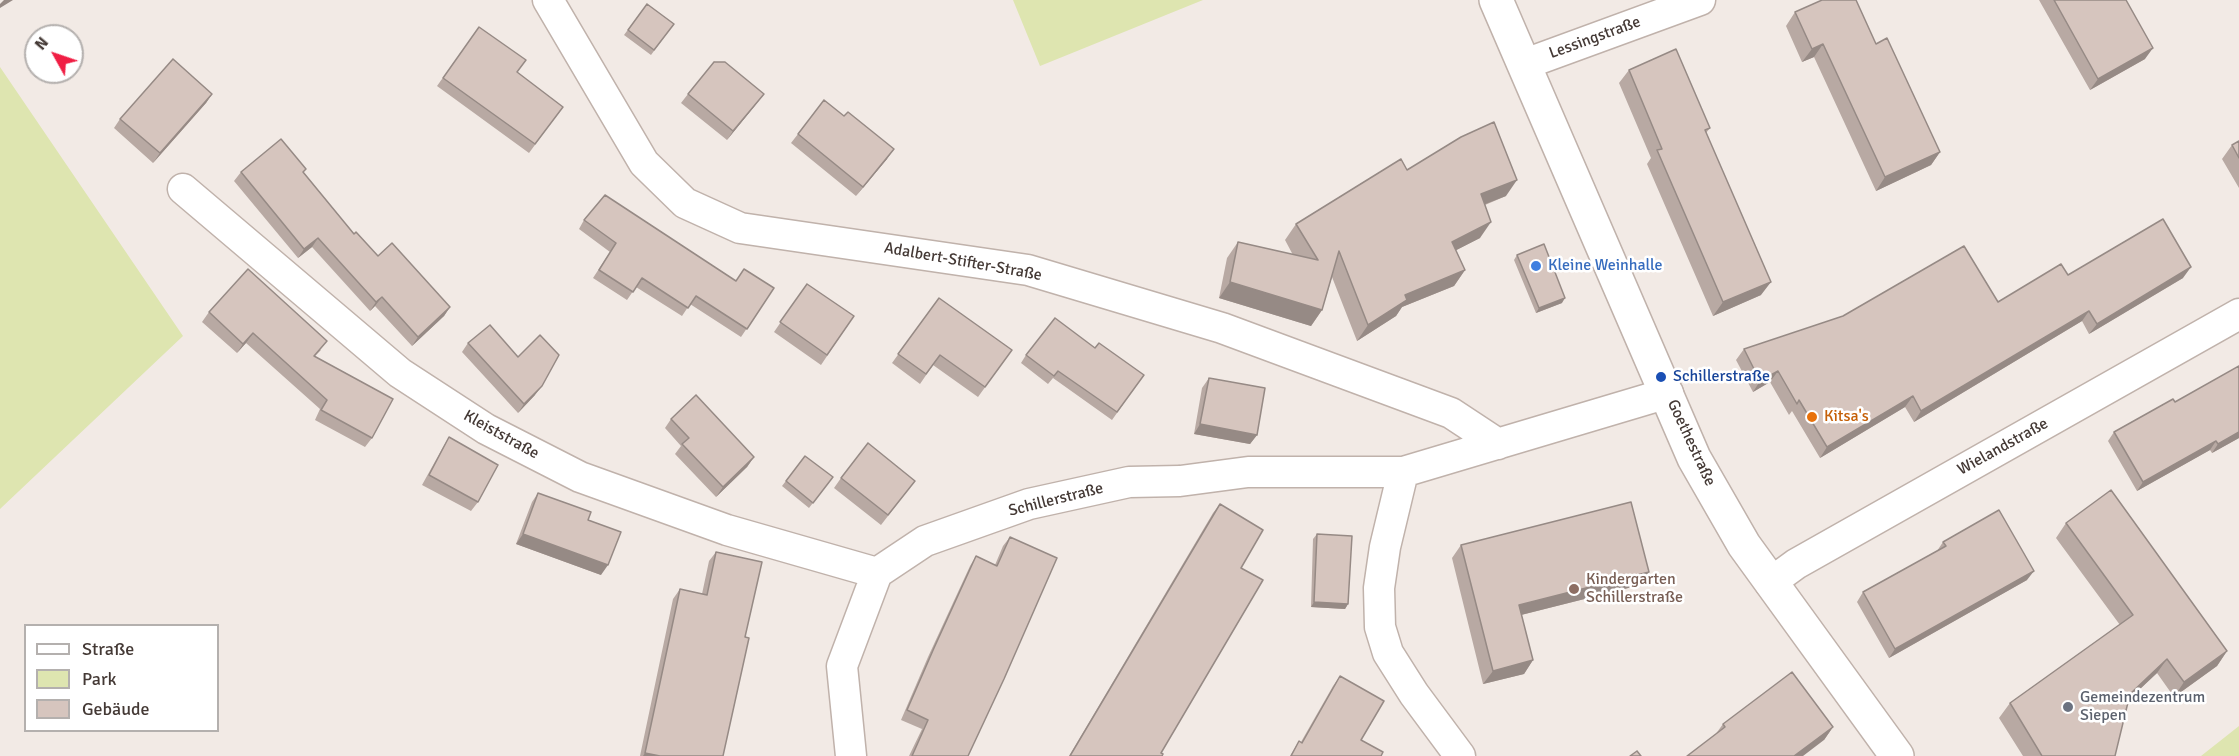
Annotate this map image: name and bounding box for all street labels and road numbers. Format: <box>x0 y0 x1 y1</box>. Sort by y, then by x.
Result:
street label: Lessingstraße <box>1547 13 1643 63</box>
street label: Adalbert-Stifter-Straße <box>883 239 1043 285</box>
street label: Goethestraße <box>1663 397 1719 489</box>
street label: Kleiststraße <box>460 406 542 464</box>
street label: Wielandstraße <box>1954 414 2052 480</box>
street label: Schillerstraße <box>1007 479 1105 521</box>

